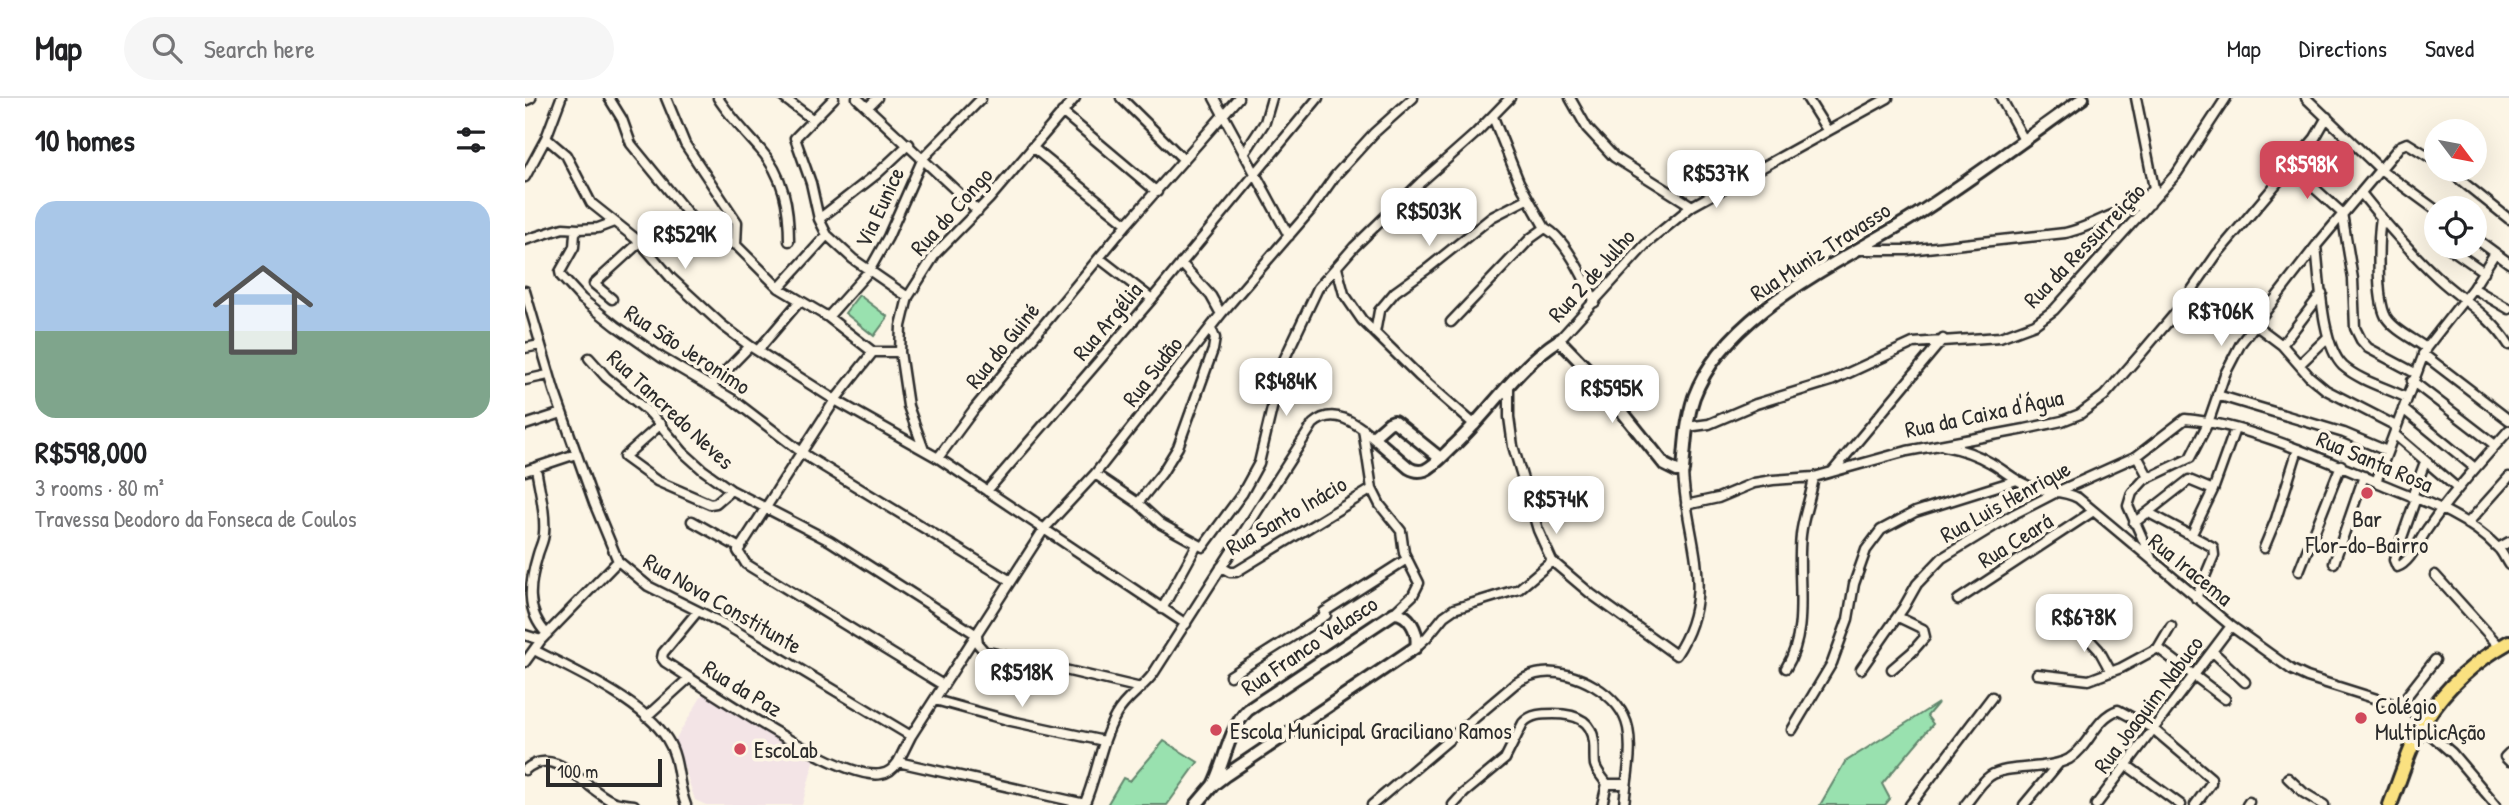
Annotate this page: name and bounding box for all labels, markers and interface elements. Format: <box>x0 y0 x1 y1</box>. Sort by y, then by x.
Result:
search box <box>124 17 614 80</box>
text: Map <box>35 26 82 70</box>
icon: search <box>148 29 186 67</box>
text: Search here <box>204 31 315 66</box>
text: Map <box>2227 32 2261 64</box>
text: Directions <box>2299 32 2387 64</box>
text: Saved <box>2425 32 2474 64</box>
north arrow <box>2424 119 2487 182</box>
map controls <box>2424 119 2487 259</box>
text: 10 homes <box>35 120 135 160</box>
icon: filters <box>452 121 490 159</box>
pin: R$598K <box>2250 141 2364 201</box>
text: R$598K <box>2276 148 2338 179</box>
pin: R$537K <box>1659 150 1773 210</box>
text: R$537K <box>1683 157 1749 188</box>
street label: Rua do Congo <box>903 160 999 262</box>
street label: Via Eunice <box>847 162 911 252</box>
street label: Rua da Ressurreição <box>2016 176 2152 314</box>
pin: R$503K <box>1372 188 1486 248</box>
street label: Rua Muniz Travasso <box>1744 194 1896 308</box>
text: R$503K <box>1397 195 1461 226</box>
button: locate <box>2424 196 2487 259</box>
pin: R$529K <box>628 212 742 271</box>
text: R$529K <box>653 218 717 249</box>
street label: Rua 2 de Julho <box>1541 221 1641 329</box>
icon: home <box>200 247 326 373</box>
street label: Rua Argélia <box>1065 275 1149 367</box>
pin: R$706K <box>2164 288 2278 348</box>
street label: Rua do Guiné <box>958 295 1046 395</box>
text: R$706K <box>2189 295 2254 326</box>
street label: Rua São Jeronimo <box>619 297 757 401</box>
street label: Rua Sudão <box>1115 330 1189 412</box>
street label: Rua Tancredo Neves <box>601 342 741 476</box>
pin: R$484K <box>1229 358 1343 418</box>
text: R$484K <box>1255 365 1317 396</box>
pin: R$595K <box>1555 366 1669 425</box>
text: R$595K <box>1581 372 1643 403</box>
street label: Rua da Caixa d'Água <box>1902 381 2066 445</box>
street label: Rua Santa Rosa <box>2312 423 2438 499</box>
text: R$598,000 <box>35 432 147 472</box>
street label: Rua Luis Henrique <box>1934 452 2076 550</box>
street label: Rua Santo Inácio <box>1220 468 1352 562</box>
text: 3 rooms · 80 m² <box>35 472 164 503</box>
pin: R$574K <box>1499 476 1613 536</box>
text: R$574K <box>1524 483 1588 514</box>
marker: Bar Flor-do-Bairro <box>2359 485 2375 501</box>
text: Travessa Deodoro da Fonseca de Coulos <box>35 503 357 534</box>
place label: Bar Flor-do-Bairro <box>2305 503 2428 560</box>
street label: Rua Ceará <box>1972 505 2058 575</box>
street label: Rua Iracema <box>2142 525 2240 613</box>
street label: Rua Nova Constitunte <box>638 545 808 661</box>
street label: Rua Franco Velasco <box>1235 588 1383 702</box>
pin: R$678K <box>2027 594 2141 654</box>
text: R$678K <box>2052 601 2116 632</box>
street label: Rua Joaquim Nabuco <box>2086 629 2210 779</box>
pin: R$518K <box>965 650 1079 709</box>
street label: Rua da Paz <box>698 652 788 724</box>
text: R$518K <box>991 656 1053 687</box>
place label: Colégio MultiplicAção <box>2375 690 2486 747</box>
marker: Colégio MultiplicAção <box>2353 710 2369 726</box>
place label: Escola Municipal Graciliano Ramos <box>1230 715 1512 746</box>
marker: Escola Municipal Graciliano Ramos <box>1208 722 1224 738</box>
place label: EscoLab <box>754 734 818 765</box>
marker: EscoLab <box>732 741 748 757</box>
scale bar <box>546 756 661 788</box>
text: 100 m <box>557 758 598 784</box>

